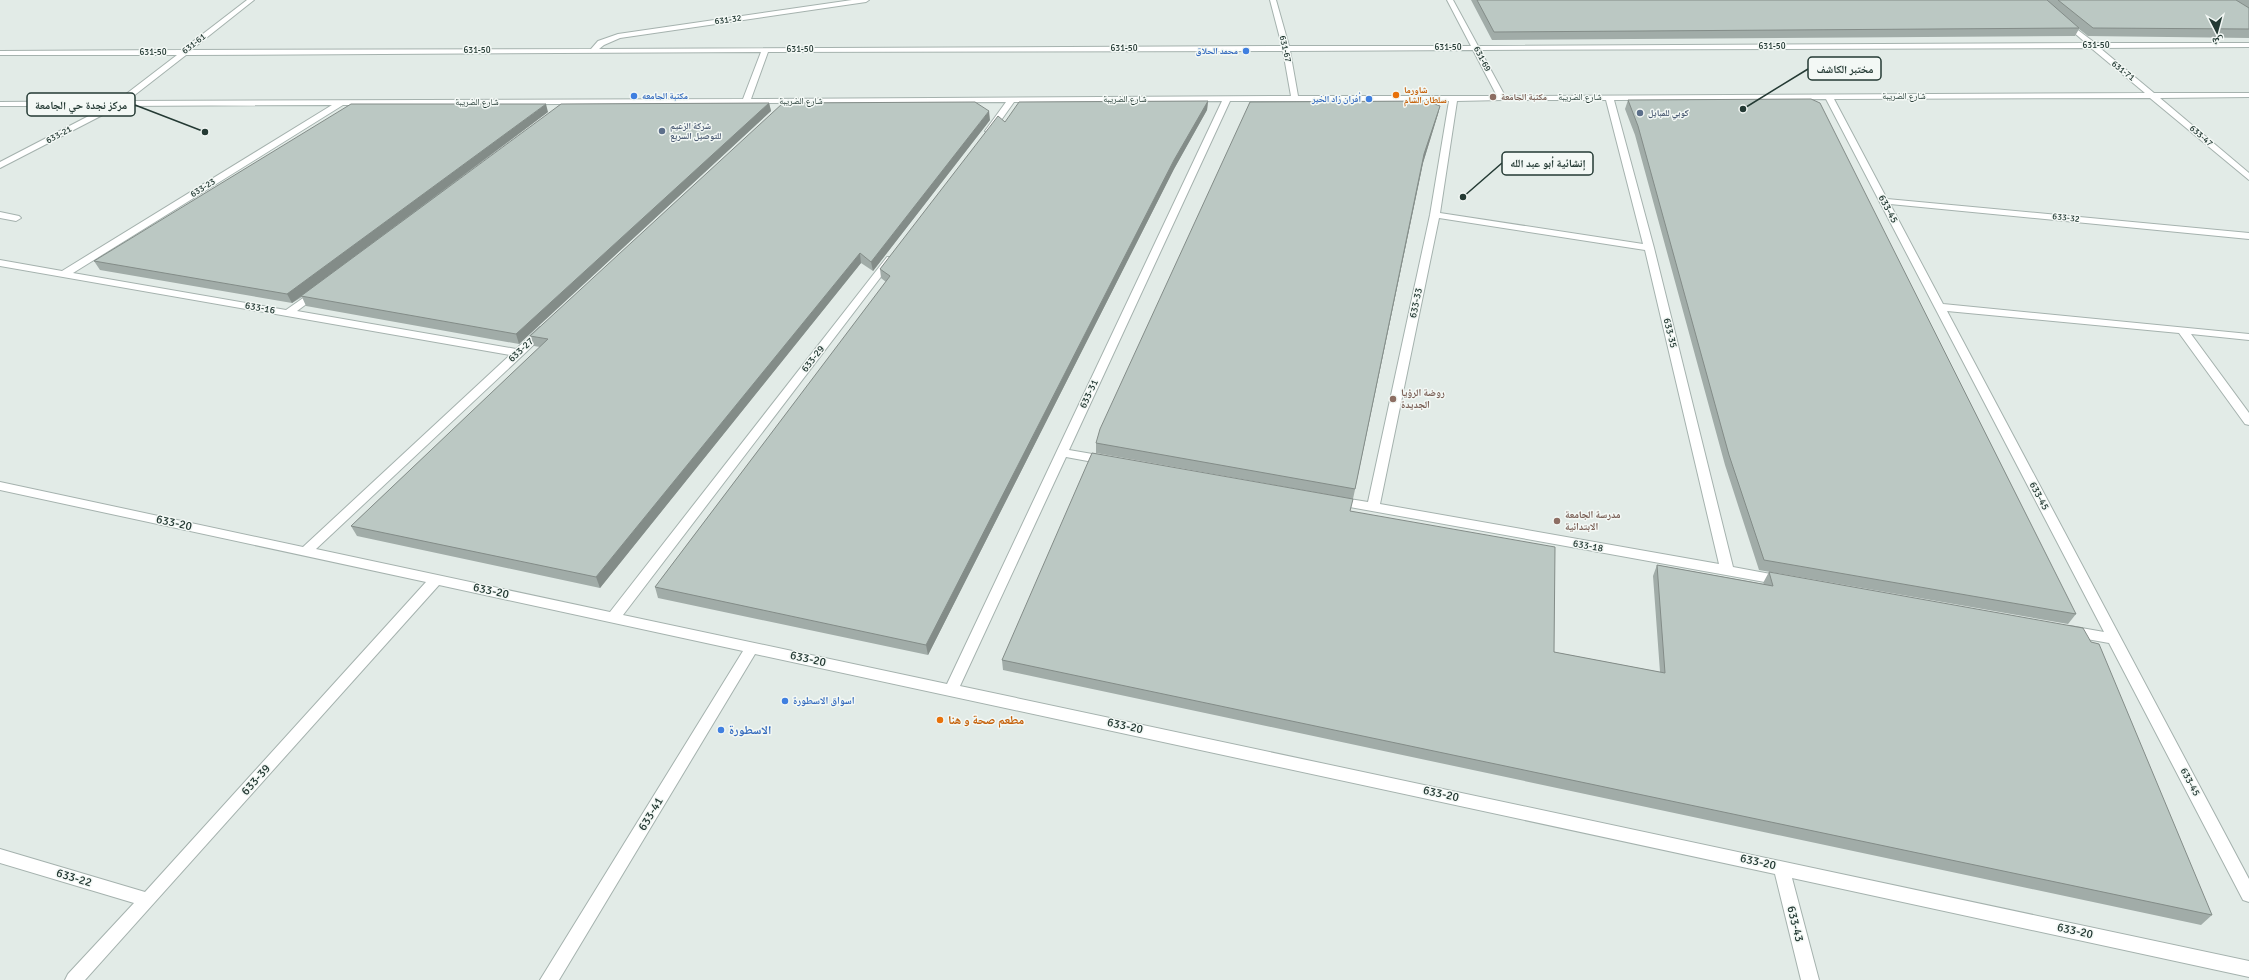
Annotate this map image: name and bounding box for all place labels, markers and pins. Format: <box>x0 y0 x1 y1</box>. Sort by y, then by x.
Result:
place label: محمد الحلاق <box>1196 46 1238 57</box>
marker: محمد الحلاق <box>1241 46 1251 56</box>
callout: مختبر الكاشف <box>1808 57 1881 80</box>
place label: شاورما سلطان الشام <box>1404 85 1447 107</box>
marker: شاورما سلطان الشام <box>1391 90 1401 100</box>
marker: مكتبة الجامعه <box>629 91 639 101</box>
place label: مكتبة الجامعه <box>642 91 688 102</box>
place label: أفران زاد الخير <box>1311 92 1361 105</box>
marker: مكتبة الجامعة <box>1488 92 1498 102</box>
place label: مكتبة الجامعة <box>1501 92 1547 103</box>
callout: مركز نجدة حي الجامعة <box>27 93 135 116</box>
marker: أفران زاد الخير <box>1364 94 1374 104</box>
marker: كوبي للمبايل <box>1635 108 1645 118</box>
place label: كوبي للمبايل <box>1648 108 1689 120</box>
place label: شركة الزعيم للتوصيل السريع <box>670 121 721 143</box>
marker: شركة الزعيم للتوصيل السريع <box>657 126 667 136</box>
callout: إنشائية أبو عبد الله <box>1502 152 1593 175</box>
place label: روضة الرؤيا الجديدة <box>1401 387 1445 411</box>
marker: روضة الرؤيا الجديدة <box>1388 394 1398 404</box>
place label: مدرسة الجامعة الابتدائية <box>1565 509 1621 533</box>
marker: مدرسة الجامعة الابتدائية <box>1552 516 1562 526</box>
place label: اسواق الاسطورة <box>793 695 855 707</box>
marker: اسواق الاسطورة <box>780 696 790 706</box>
place label: مطعم صحة و هنا <box>948 713 1025 728</box>
marker: مطعم صحة و هنا <box>935 715 945 725</box>
place label: الاسطورة <box>729 723 771 738</box>
marker: الاسطورة <box>716 725 726 735</box>

